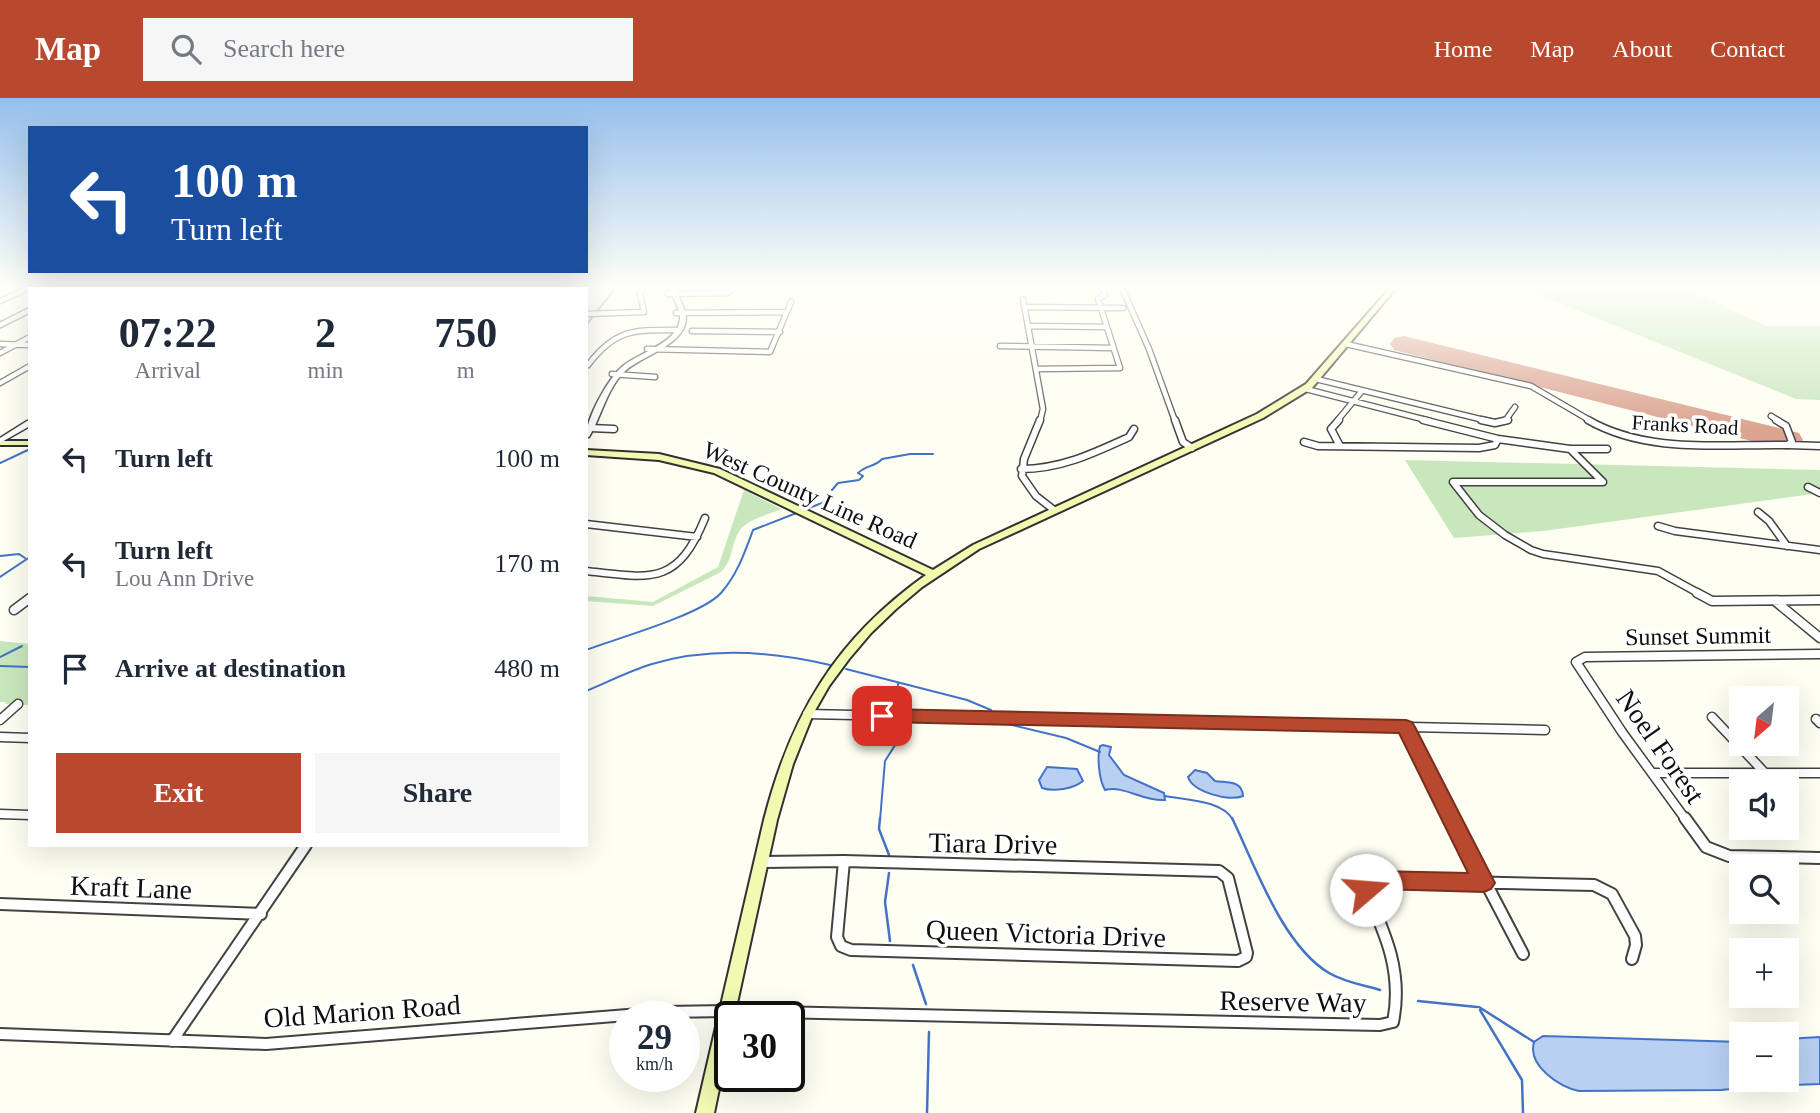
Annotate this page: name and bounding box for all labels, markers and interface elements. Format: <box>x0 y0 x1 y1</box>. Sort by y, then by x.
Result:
search box <box>143 18 633 81</box>
icon: search <box>167 30 205 68</box>
text: Map <box>35 31 101 67</box>
text: Search here <box>223 34 345 63</box>
text: Home <box>1434 36 1492 62</box>
text: Map <box>1530 36 1574 62</box>
text: About <box>1612 36 1672 62</box>
text: Contact <box>1710 36 1785 62</box>
text: 100 m <box>171 153 298 208</box>
icon: left <box>56 154 147 245</box>
text: Turn left <box>171 211 283 247</box>
text: 07:22 <box>119 310 217 356</box>
text: 2 <box>315 310 336 356</box>
text: 750 <box>434 310 497 356</box>
text: Arrival <box>135 358 201 383</box>
text: min <box>308 358 343 383</box>
text: m <box>457 358 475 383</box>
street label: Franks Road <box>1631 410 1739 440</box>
street label: West County Line Road <box>699 436 921 554</box>
icon: left <box>56 440 94 478</box>
text: Turn left <box>115 444 213 473</box>
text: 100 m <box>494 444 560 473</box>
text: Turn left <box>115 536 213 565</box>
icon: left <box>56 545 94 583</box>
text: 170 m <box>494 549 560 578</box>
text: Lou Ann Drive <box>115 566 254 591</box>
street label: Sunset Summit <box>1625 622 1772 650</box>
icon: arrive <box>56 650 94 688</box>
text: Arrive at destination <box>115 654 346 683</box>
text: 480 m <box>494 654 560 683</box>
street label: Noel Forest <box>1610 684 1711 809</box>
pin <box>852 686 912 746</box>
north arrow <box>1729 686 1799 756</box>
map controls <box>1729 686 1799 1092</box>
icon: arrive <box>863 697 901 735</box>
button: Exit <box>56 753 301 833</box>
button: Share <box>315 753 560 833</box>
button: sound <box>1729 770 1799 840</box>
street label: Tiara Drive <box>928 827 1058 860</box>
position arrow <box>1329 853 1403 927</box>
button: search <box>1729 854 1799 924</box>
street label: Kraft Lane <box>69 870 193 905</box>
street label: Queen Victoria Drive <box>925 914 1167 953</box>
button: + <box>1729 938 1799 1008</box>
street label: Reserve Way <box>1219 985 1367 1018</box>
street label: Old Marion Road <box>262 989 462 1034</box>
speed limit sign: 30 <box>714 1001 805 1092</box>
text: 29 <box>637 1018 672 1057</box>
button: − <box>1729 1022 1799 1092</box>
text: km/h <box>636 1054 673 1074</box>

